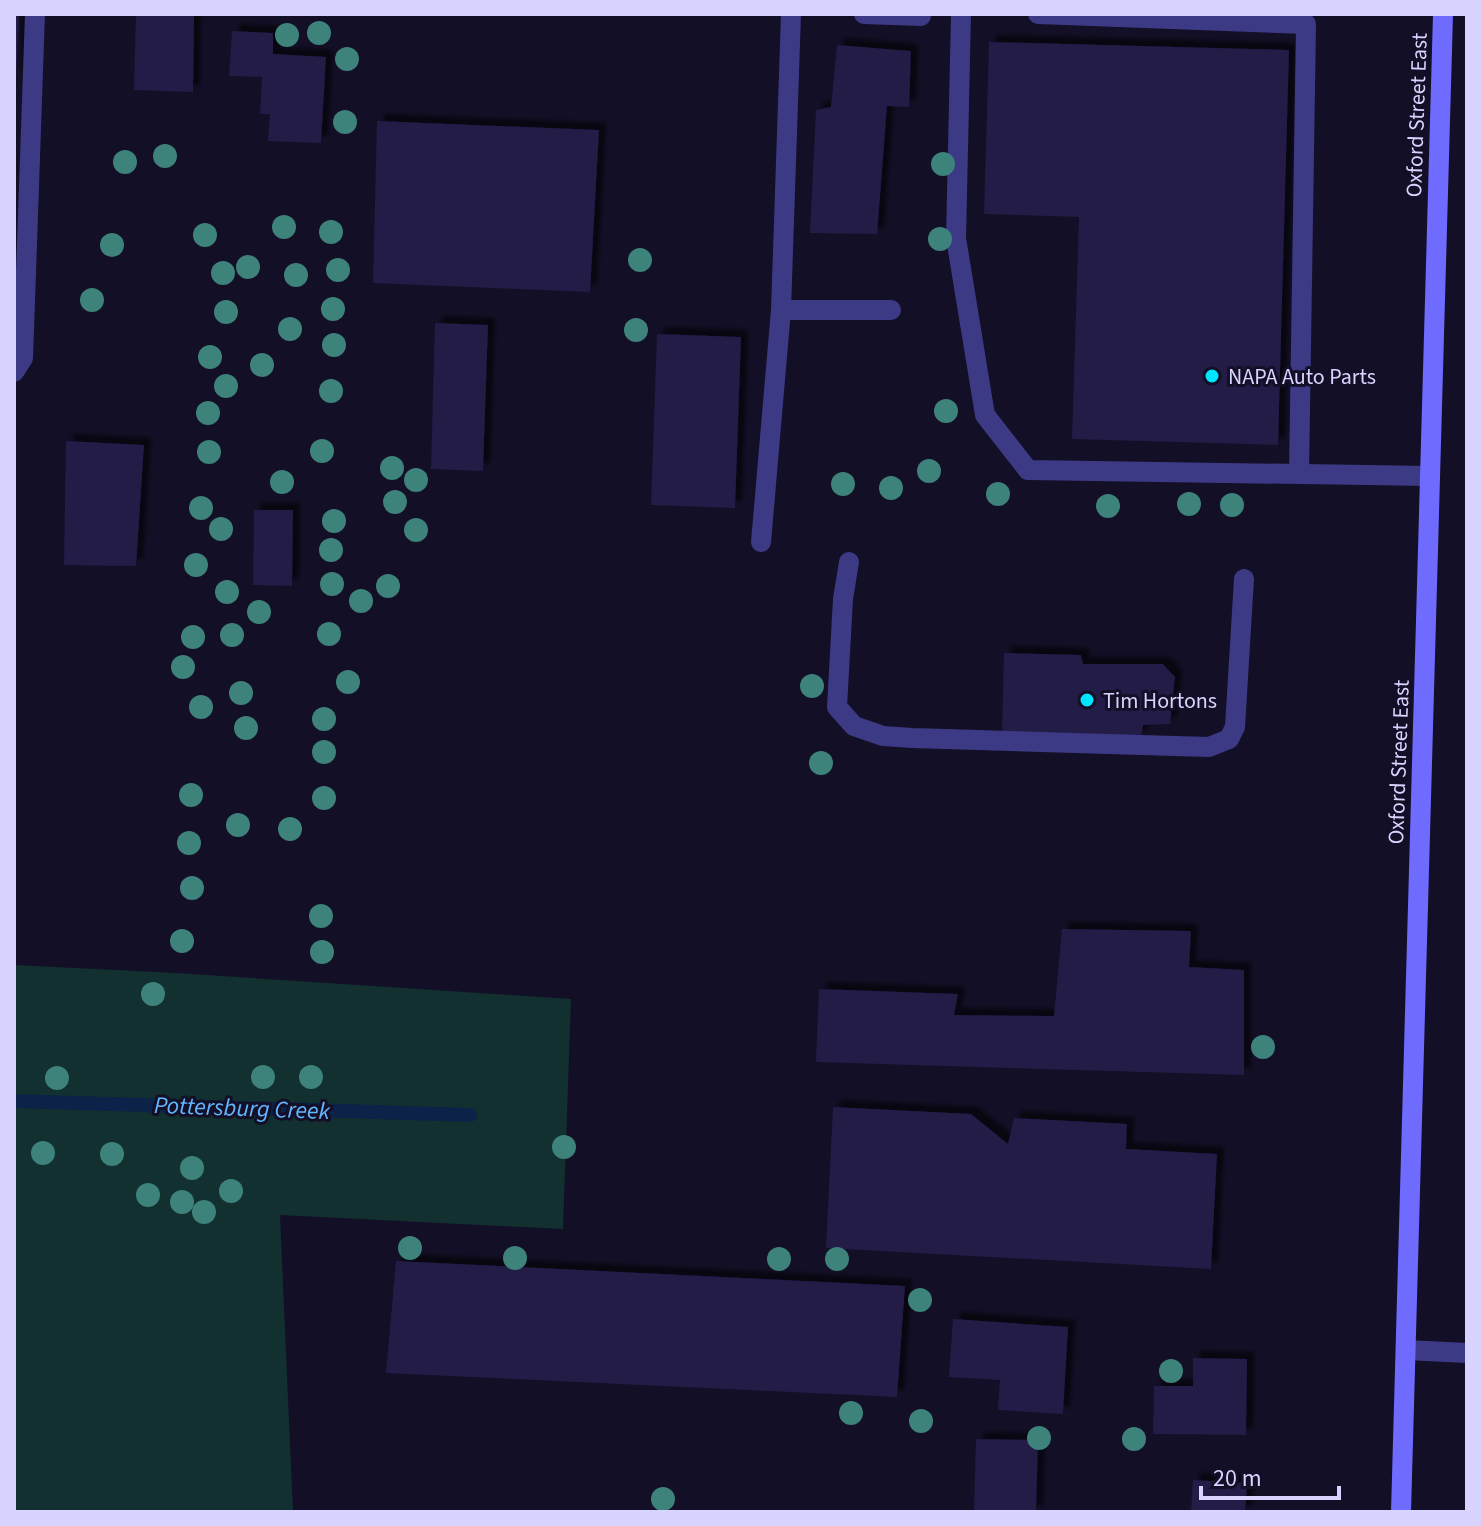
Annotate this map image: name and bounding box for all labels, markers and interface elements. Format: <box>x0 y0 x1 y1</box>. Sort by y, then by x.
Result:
street label: Oxford Street East <box>1398 32 1436 198</box>
place label: NAPA Auto Parts <box>1228 361 1376 393</box>
marker: NAPA Auto Parts <box>1203 367 1221 385</box>
street label: Oxford Street East <box>1380 679 1418 845</box>
place label: Tim Hortons <box>1103 685 1217 717</box>
marker: Tim Hortons <box>1078 691 1096 709</box>
water label: Pottersburg Creek <box>153 1088 331 1129</box>
scale bar <box>1201 1450 1339 1500</box>
text: 20 m <box>1213 1461 1262 1496</box>

